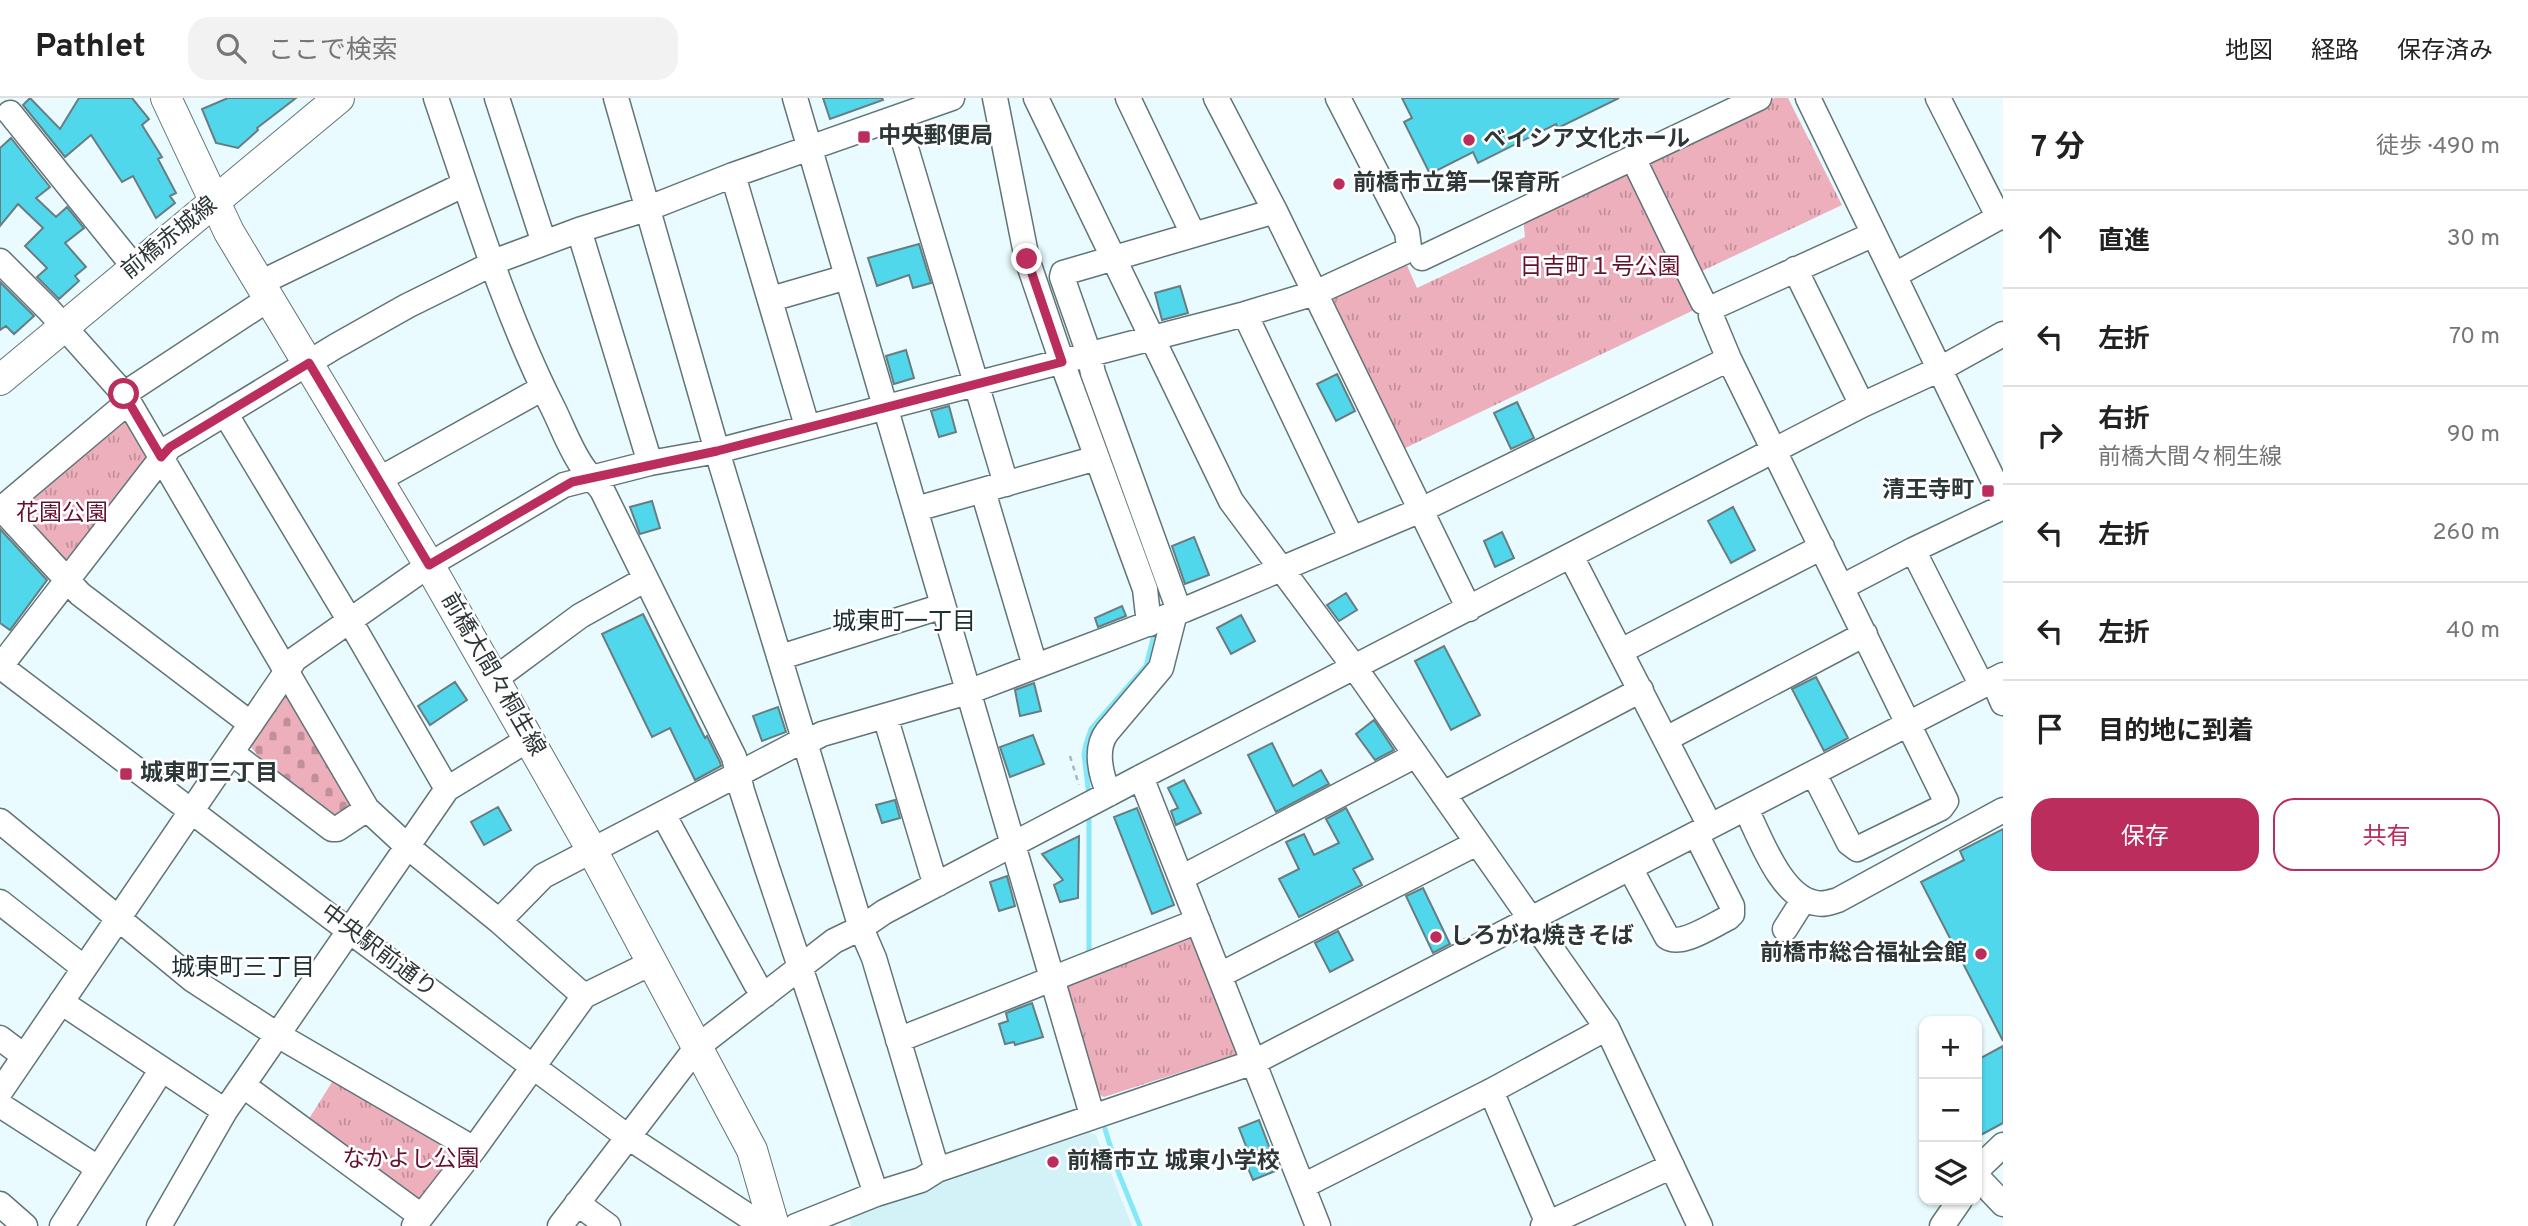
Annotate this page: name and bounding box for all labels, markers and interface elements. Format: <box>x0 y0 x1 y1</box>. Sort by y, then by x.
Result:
search box <box>188 17 678 80</box>
text: Pathlet <box>35 27 146 69</box>
icon: search <box>212 29 250 67</box>
text: ここで検索 <box>268 35 398 68</box>
text: 地図 <box>2225 37 2273 67</box>
text: 経路 <box>2311 37 2359 67</box>
text: 保存済み <box>2397 37 2493 67</box>
place label: 中央郵便局 <box>878 123 993 152</box>
place label: ベイシア文化ホール <box>1483 126 1690 155</box>
marker: 中央郵便局 <box>856 129 872 145</box>
text: 7 分 <box>2031 130 2085 167</box>
marker: ベイシア文化ホール <box>1461 132 1477 148</box>
text: 徒歩 · 490 m <box>2376 133 2500 162</box>
place label: 前橋市立第一保育所 <box>1353 170 1560 199</box>
marker: 前橋市立第一保育所 <box>1331 176 1347 192</box>
street label: 前橋赤城線 <box>116 192 224 286</box>
icon: ahead <box>2031 220 2069 258</box>
text: 30 m <box>2447 225 2500 254</box>
text: 直進 <box>2098 226 2150 259</box>
route end <box>1011 243 1042 274</box>
park label: 日吉町１号公園 <box>1520 254 1681 283</box>
icon: left <box>2031 318 2069 356</box>
text: 70 m <box>2449 323 2500 352</box>
text: 左折 <box>2098 324 2150 357</box>
route start <box>108 378 139 409</box>
text: 右折 <box>2098 404 2150 437</box>
icon: right <box>2031 416 2069 454</box>
text: 90 m <box>2447 421 2500 450</box>
text: 前橋大間々桐生線 <box>2098 444 2282 473</box>
place label: 清王寺町 <box>1882 477 1974 506</box>
marker: 清王寺町 <box>1980 483 1996 499</box>
park label: 花園公園 <box>16 500 108 529</box>
icon: left <box>2031 514 2069 552</box>
text: 260 m <box>2433 519 2500 548</box>
text: 左折 <box>2098 520 2150 553</box>
street label: 前橋大間々桐生線 <box>433 588 551 762</box>
district label: 城東町一丁目 <box>832 608 976 638</box>
icon: left <box>2031 612 2069 650</box>
text: 40 m <box>2446 617 2500 646</box>
text: 左折 <box>2098 618 2150 651</box>
icon: arrive <box>2031 710 2069 748</box>
text: 目的地に到着 <box>2098 716 2254 749</box>
place label: 城東町三丁目 <box>140 760 278 789</box>
marker: 城東町三丁目 <box>118 766 134 782</box>
button: 保存 <box>2031 798 2259 871</box>
button: 共有 <box>2273 798 2500 871</box>
street label: 中央駅前通り <box>314 899 442 1005</box>
place label: しろがね焼きそば <box>1450 923 1634 952</box>
marker: しろがね焼きそば <box>1428 929 1444 945</box>
place label: 前橋市総合福祉会館 <box>1760 940 1967 969</box>
marker: 前橋市総合福祉会館 <box>1973 946 1989 962</box>
district label: 城東町三丁目 <box>171 954 315 984</box>
map controls <box>1919 1016 1982 1205</box>
button: + <box>1919 1016 1982 1079</box>
button: − <box>1919 1079 1982 1142</box>
button: layers <box>1919 1142 1982 1205</box>
park label: なかよし公園 <box>343 1146 479 1175</box>
place label: 前橋市立 城東小学校 <box>1067 1148 1280 1177</box>
marker: 前橋市立 城東小学校 <box>1045 1154 1061 1170</box>

